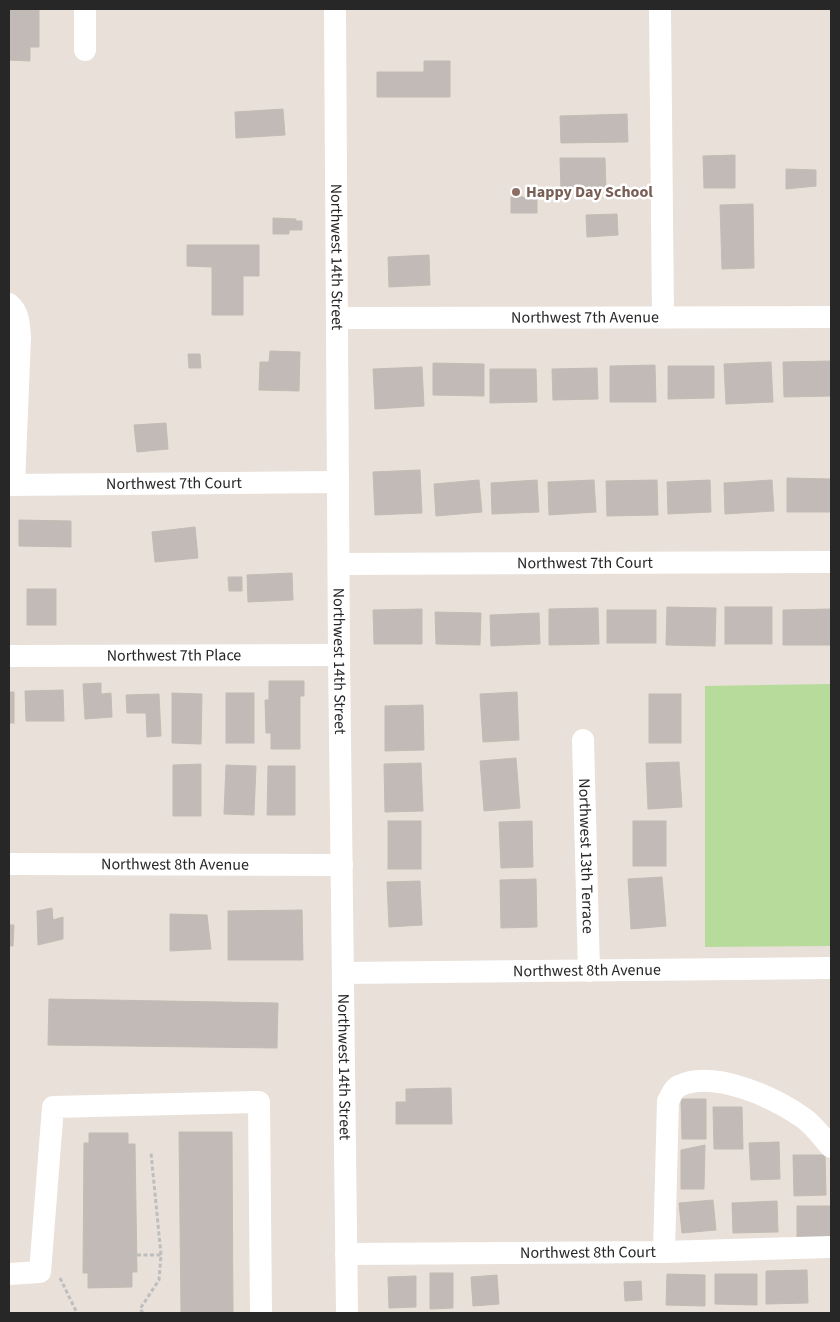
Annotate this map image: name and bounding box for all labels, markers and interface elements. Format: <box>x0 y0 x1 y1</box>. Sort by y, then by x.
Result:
place label: Happy Day School <box>526 181 653 203</box>
street label: Northwest 14th Street <box>325 184 348 331</box>
marker: Happy Day School <box>510 186 522 198</box>
street label: Northwest 7th Avenue <box>511 306 659 329</box>
street label: Northwest 7th Court <box>106 472 243 495</box>
street label: Northwest 7th Court <box>517 552 654 574</box>
street label: Northwest 14th Street <box>328 588 351 735</box>
street label: Northwest 7th Place <box>107 644 241 667</box>
street label: Northwest 13th Terrace <box>573 778 599 934</box>
street label: Northwest 8th Avenue <box>101 853 249 876</box>
street label: Northwest 8th Avenue <box>513 959 661 982</box>
street label: Northwest 14th Street <box>332 994 356 1141</box>
street label: Northwest 8th Court <box>520 1241 657 1264</box>

